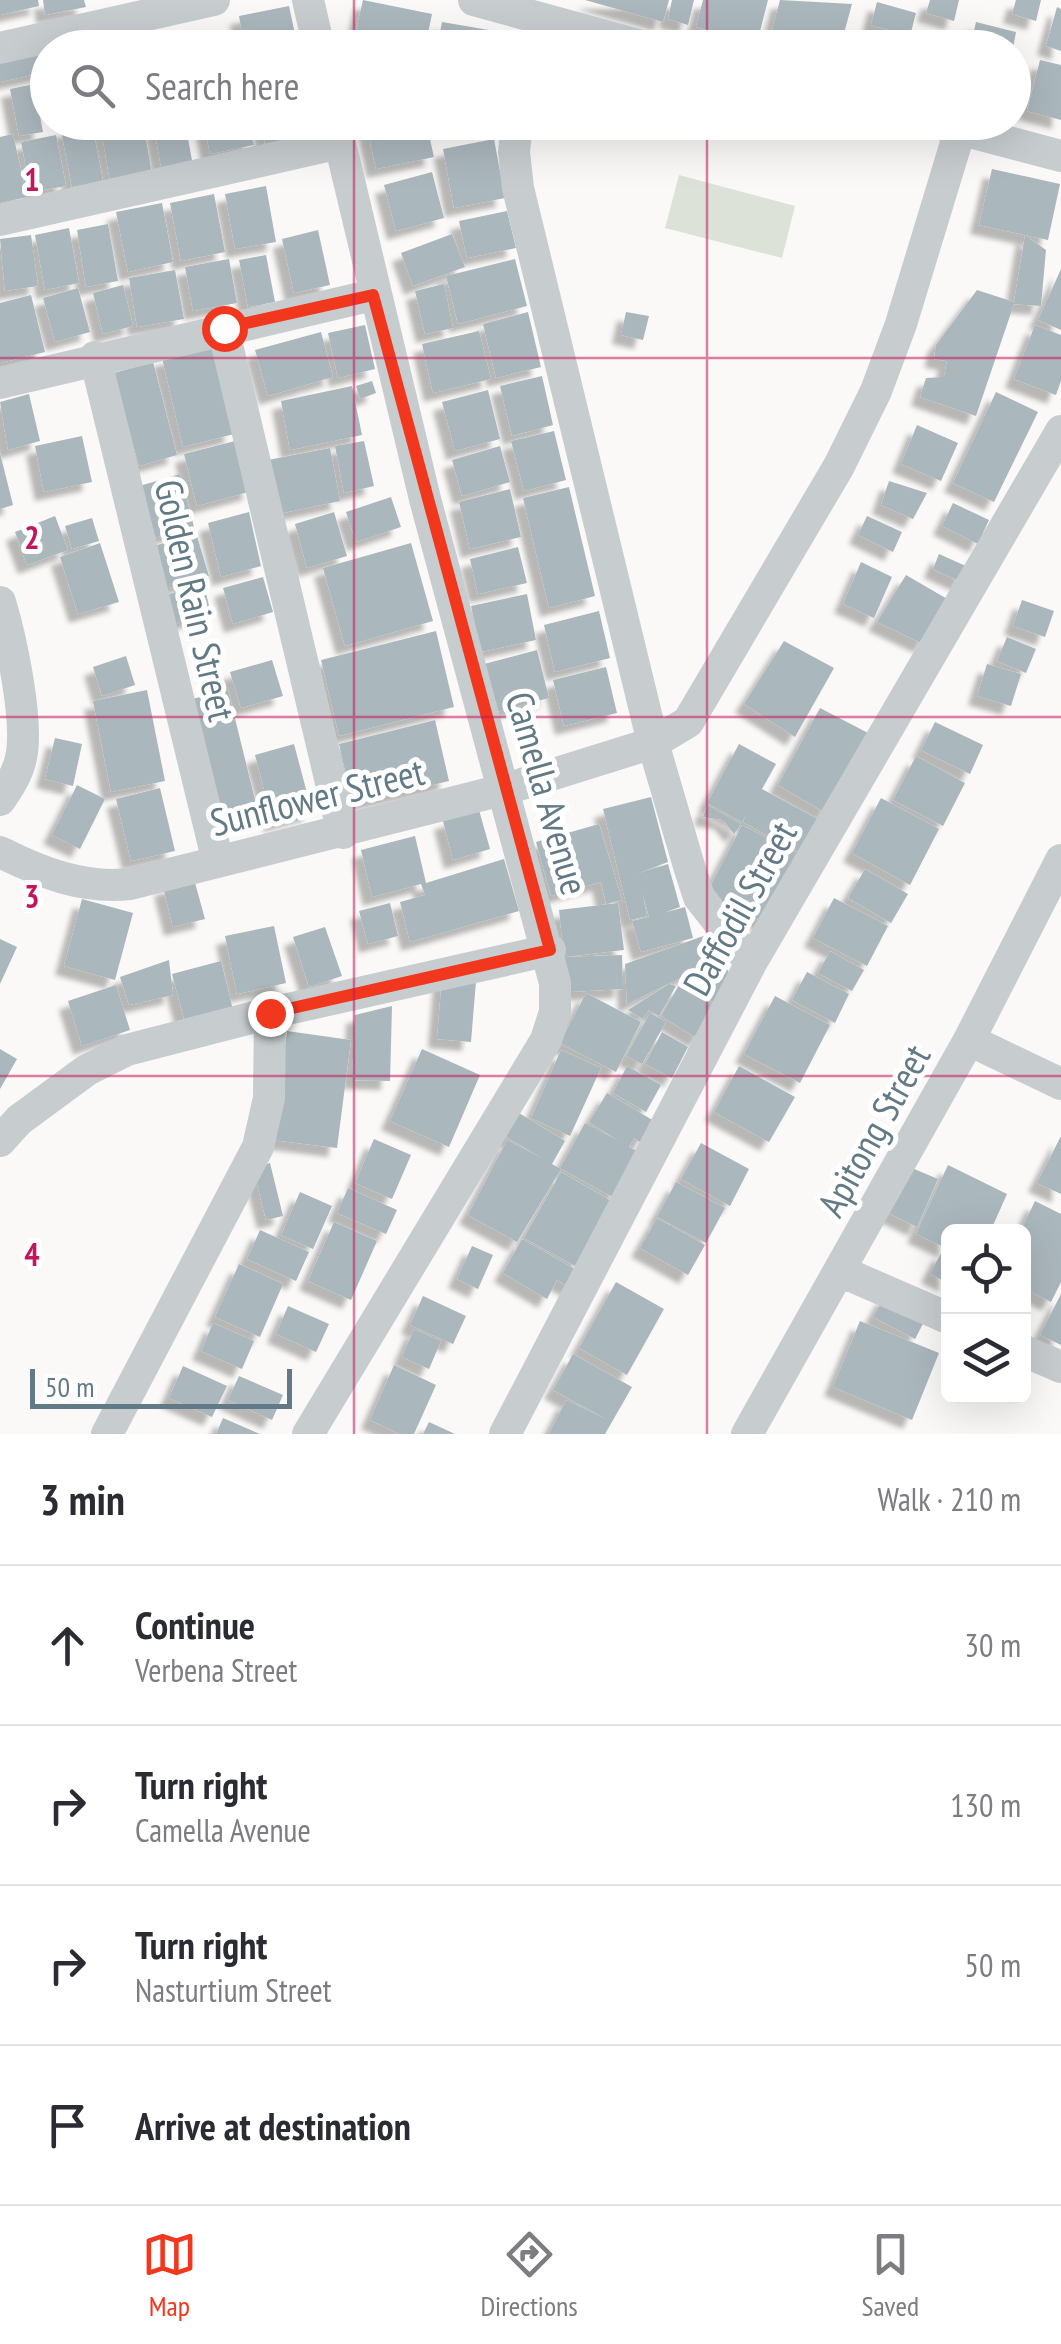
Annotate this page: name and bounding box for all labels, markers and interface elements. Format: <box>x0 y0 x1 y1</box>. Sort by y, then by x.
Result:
search box <box>30 30 1031 140</box>
icon: search <box>65 58 120 113</box>
text: Search here <box>145 61 299 110</box>
text: 1 <box>24 158 40 200</box>
route start <box>202 306 248 352</box>
street label: Golden Rain Street <box>144 475 248 726</box>
text: 2 <box>24 516 40 558</box>
street label: Camella Avenue <box>496 686 600 900</box>
street label: Sunflower Street <box>205 746 429 846</box>
street label: Daffodil Street <box>671 812 807 1003</box>
text: 3 <box>24 875 40 917</box>
route end <box>248 991 294 1037</box>
street label: Apitong Street <box>806 1035 941 1225</box>
map controls <box>941 1224 1031 1404</box>
button: locate <box>941 1224 1031 1314</box>
text: 4 <box>24 1233 40 1275</box>
button: layers <box>941 1314 1031 1404</box>
scale bar <box>30 1364 292 1408</box>
text: 50 m <box>45 1368 94 1405</box>
text: 3 min <box>40 1472 125 1527</box>
text: Walk · 210 m <box>877 1478 1021 1520</box>
text: Continue <box>135 1600 255 1649</box>
icon: ahead <box>40 1618 95 1673</box>
text: 30 m <box>965 1624 1021 1666</box>
text: Verbena Street <box>135 1649 297 1691</box>
text: Turn right <box>135 1760 267 1809</box>
icon: right <box>40 1778 95 1833</box>
text: 130 m <box>950 1784 1021 1826</box>
text: Camella Avenue <box>135 1809 311 1851</box>
text: Turn right <box>135 1920 267 1969</box>
icon: right <box>40 1938 95 1993</box>
text: 50 m <box>965 1944 1021 1986</box>
text: Nasturtium Street <box>135 1969 332 2011</box>
icon: arrive <box>40 2098 95 2153</box>
text: Arrive at destination <box>135 2101 411 2150</box>
tab: Map <box>142 2227 197 2324</box>
tab: Directions <box>480 2227 578 2324</box>
tab: Saved <box>861 2227 919 2324</box>

